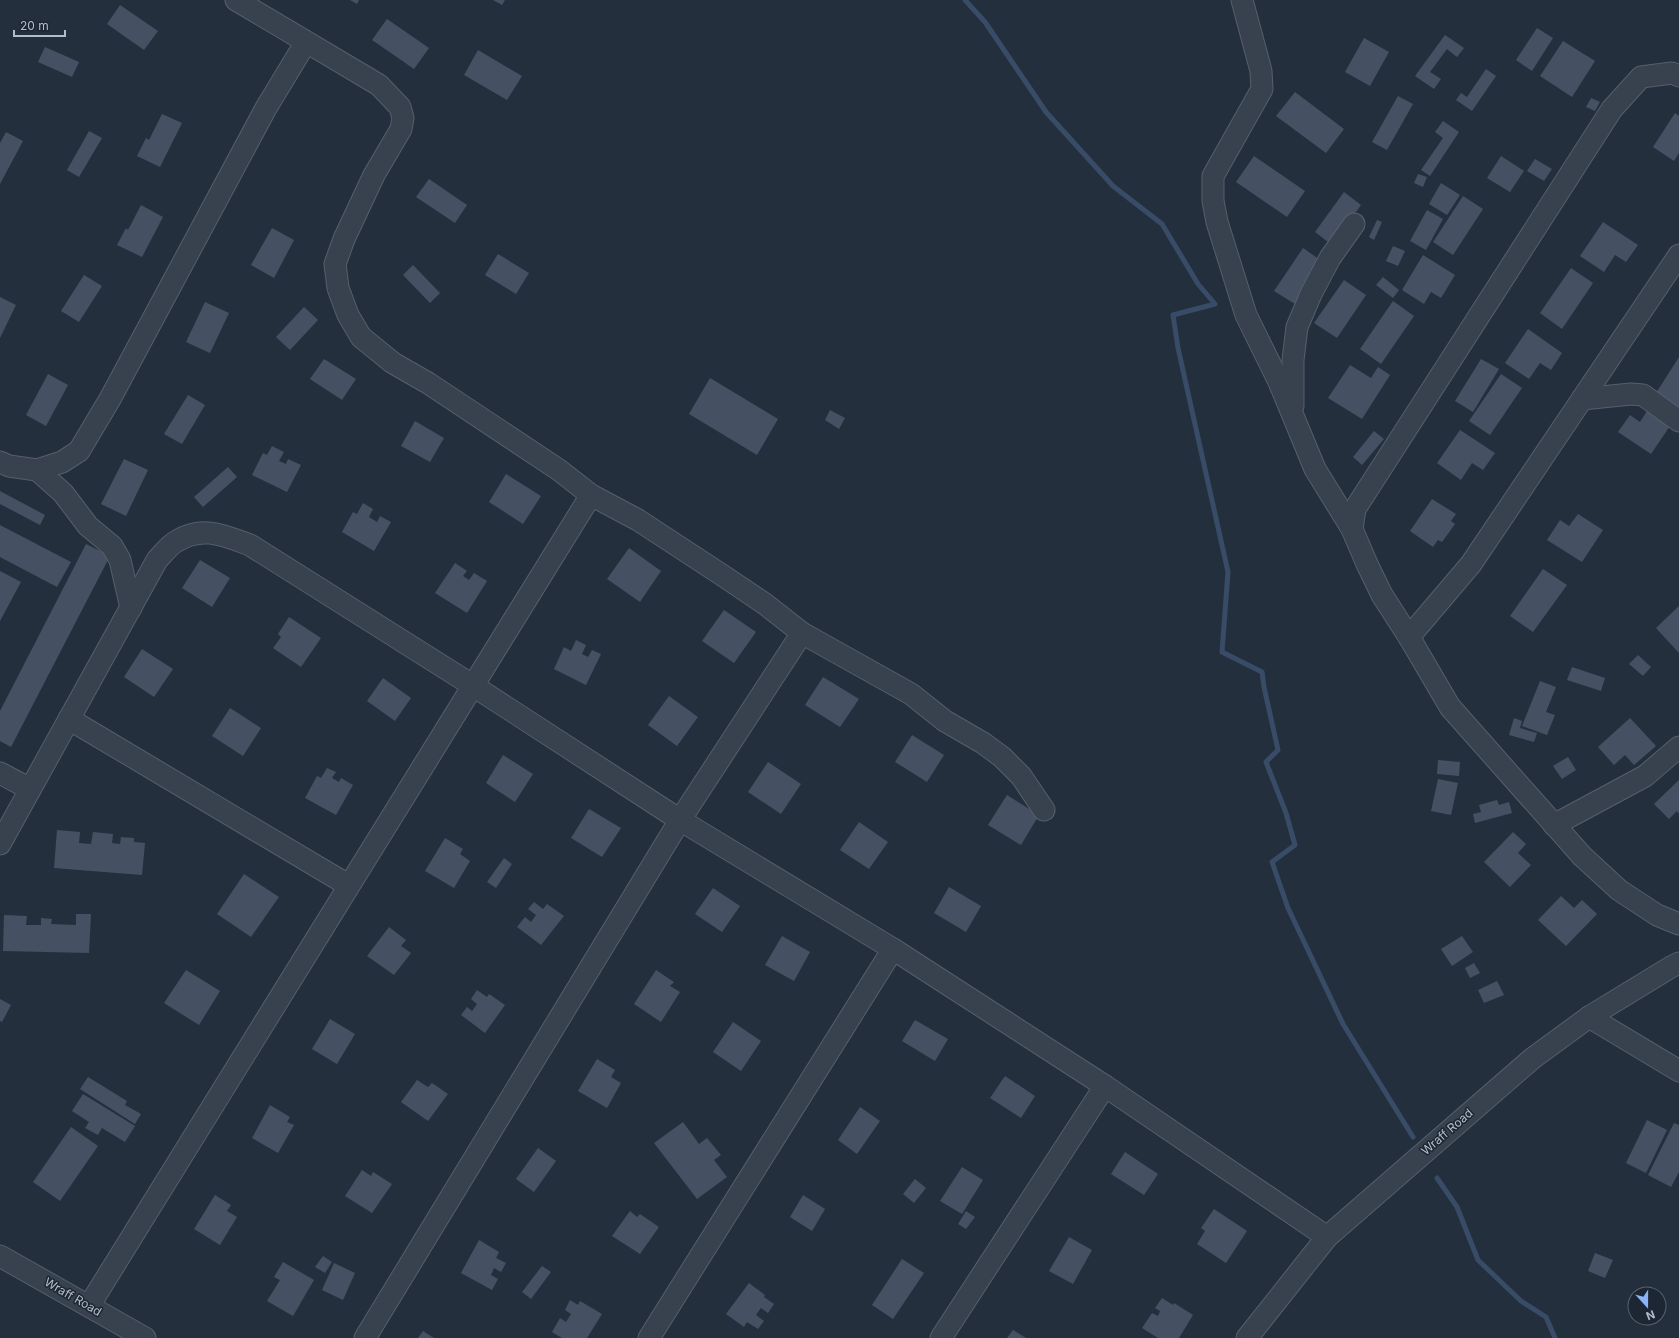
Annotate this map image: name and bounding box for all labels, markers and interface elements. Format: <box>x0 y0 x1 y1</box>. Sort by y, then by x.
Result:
scale bar <box>14 12 65 38</box>
text: 20 m <box>20 18 49 33</box>
street label: Wraff Road <box>1418 1105 1476 1158</box>
street label: Wraff Road <box>42 1274 104 1319</box>
north arrow <box>1627 1286 1667 1326</box>
text: N <box>1644 1307 1657 1323</box>

